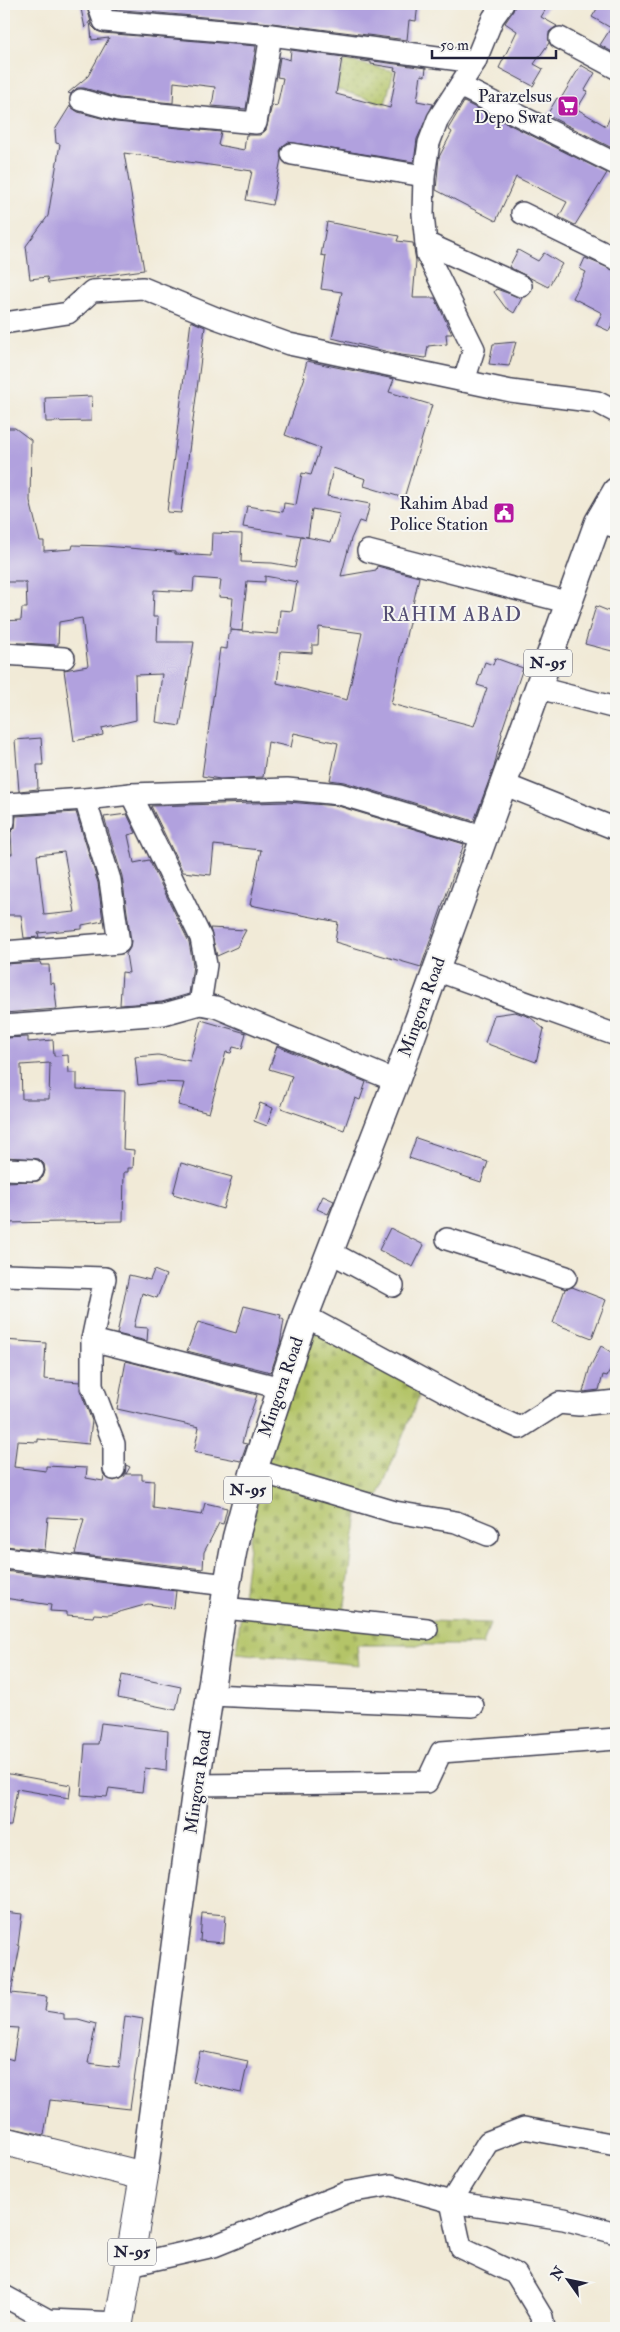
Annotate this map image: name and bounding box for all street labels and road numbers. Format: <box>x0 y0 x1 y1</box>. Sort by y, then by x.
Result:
road number: N-95 <box>524 650 572 676</box>
street label: Mingora Road <box>393 954 451 1060</box>
street label: Mingora Road <box>253 1334 309 1440</box>
road number: N-95 <box>224 1476 272 1504</box>
street label: Mingora Road <box>179 1729 217 1835</box>
road number: N-95 <box>108 2238 156 2266</box>

